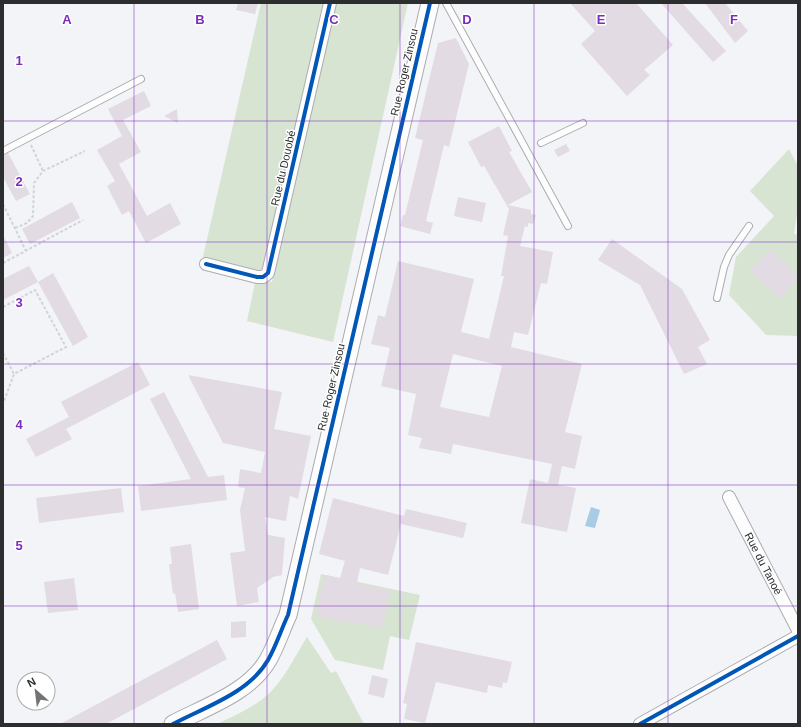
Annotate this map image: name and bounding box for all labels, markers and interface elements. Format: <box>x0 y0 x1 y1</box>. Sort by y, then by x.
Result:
text: A <box>62 12 72 27</box>
text: B <box>195 12 205 27</box>
text: C <box>329 12 339 27</box>
text: D <box>462 12 472 27</box>
text: E <box>597 12 606 27</box>
text: F <box>730 12 738 27</box>
street label: Rue Roger Zinsou <box>388 27 420 117</box>
text: 1 <box>15 53 23 68</box>
street label: Rue du Douobé <box>268 129 298 207</box>
text: 2 <box>15 174 23 189</box>
text: 3 <box>15 295 23 310</box>
street label: Rue Roger Zinsou <box>315 342 347 432</box>
text: 4 <box>15 417 23 432</box>
street label: Rue du Tanoé <box>742 530 785 597</box>
text: 5 <box>15 538 23 553</box>
north arrow <box>16 671 56 711</box>
text: N <box>25 675 38 689</box>

